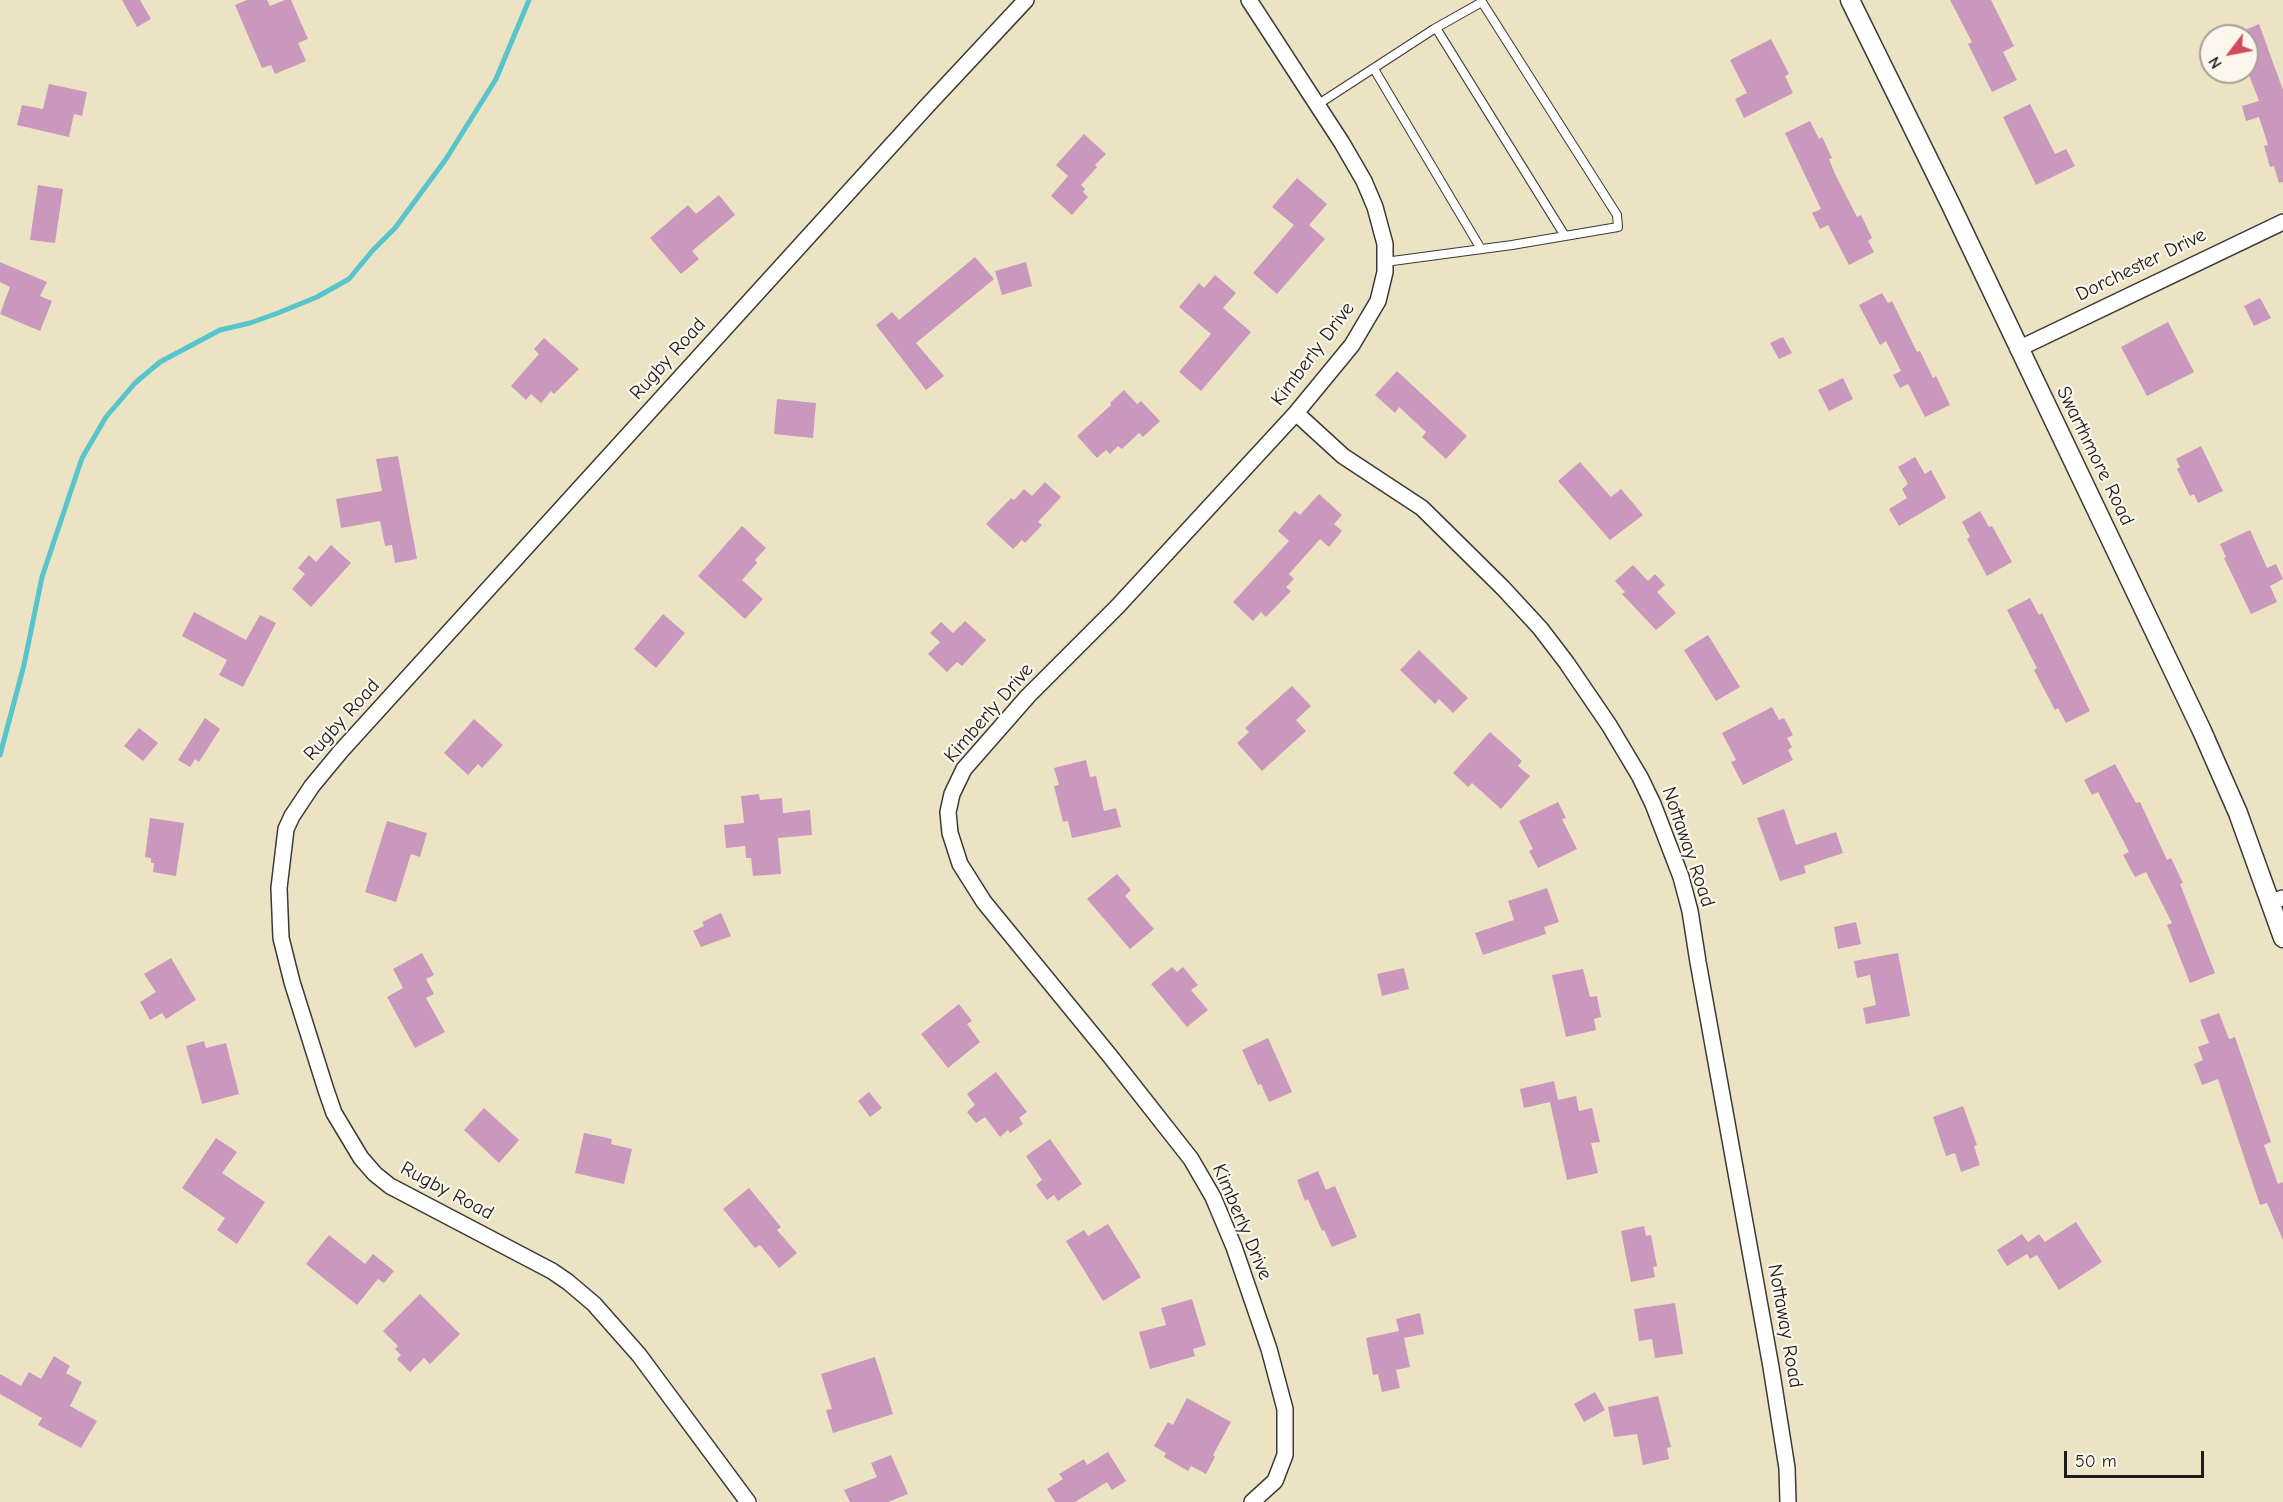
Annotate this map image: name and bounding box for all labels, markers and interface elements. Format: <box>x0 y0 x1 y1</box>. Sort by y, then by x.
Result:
north arrow <box>2199 24 2259 84</box>
text: N <box>2205 53 2226 72</box>
street label: Dorchester Drive <box>2072 223 2210 307</box>
street label: Kimberly Drive <box>1266 297 1360 411</box>
street label: Rugby Road <box>625 313 711 405</box>
street label: Swarthmore Road <box>2051 382 2139 530</box>
street label: Kimberly Drive <box>939 658 1039 768</box>
street label: Rugby Road <box>299 674 385 766</box>
street label: Nottaway Road <box>1656 784 1720 910</box>
street label: Rugby Road <box>396 1156 498 1226</box>
street label: Kimberly Drive <box>1207 1160 1277 1284</box>
street label: Nottaway Road <box>1762 1262 1808 1390</box>
scale bar <box>2067 1439 2206 1477</box>
text: 50 m <box>2075 1451 2117 1472</box>

